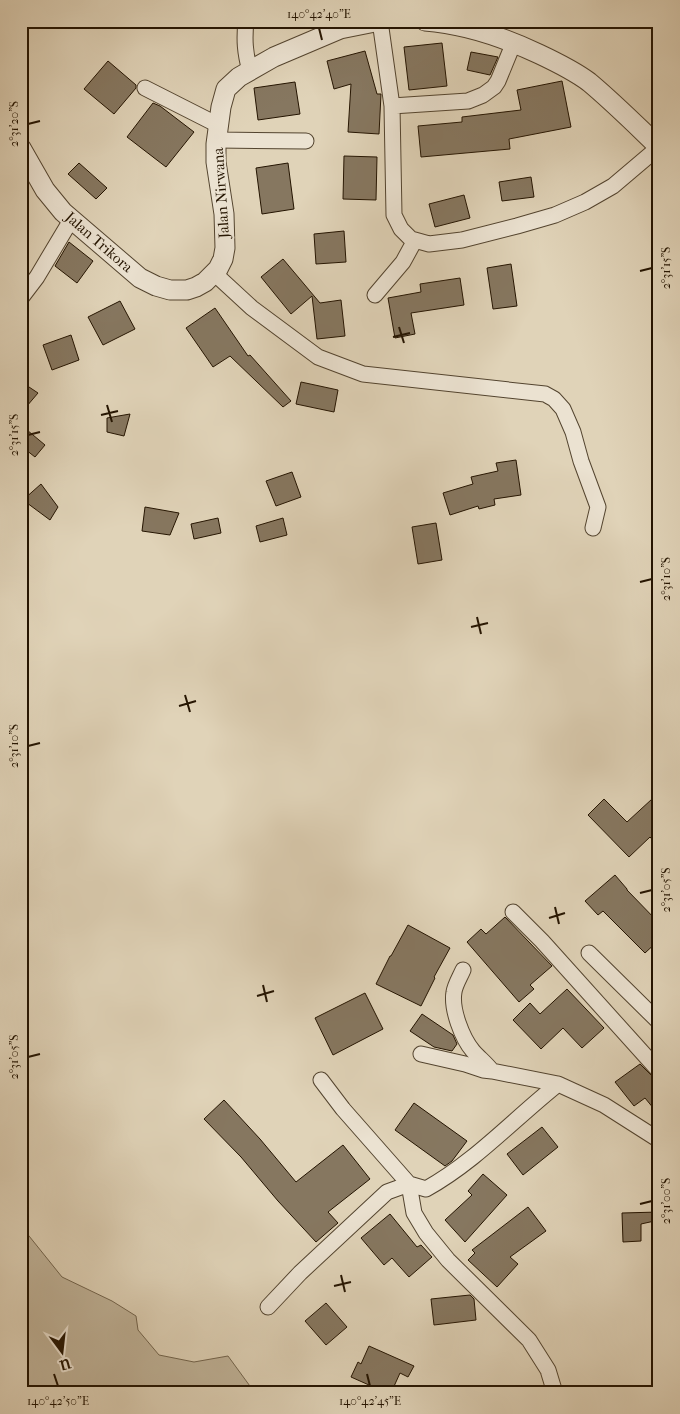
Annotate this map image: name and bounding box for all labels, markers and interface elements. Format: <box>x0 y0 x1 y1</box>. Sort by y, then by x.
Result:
text: 140°42'40"E <box>287 7 351 21</box>
text: 2°31'20"S <box>7 101 21 147</box>
street label: Jalan Nirwana <box>209 146 233 240</box>
street label: Jalan Trikora <box>61 207 137 277</box>
text: 2°31'15"S <box>659 247 673 289</box>
text: 2°31'15"S <box>7 414 21 456</box>
text: 2°31'10"S <box>659 557 673 601</box>
text: 2°31'10"S <box>7 724 21 768</box>
text: 2°31'05"S <box>659 868 673 913</box>
text: 2°31'05"S <box>7 1035 21 1080</box>
text: 2°31'00"S <box>659 1178 673 1224</box>
north arrow <box>38 1326 88 1376</box>
text: U <box>58 1354 74 1374</box>
text: 140°42'50"E <box>27 1394 89 1408</box>
text: 140°42'45"E <box>339 1394 401 1408</box>

